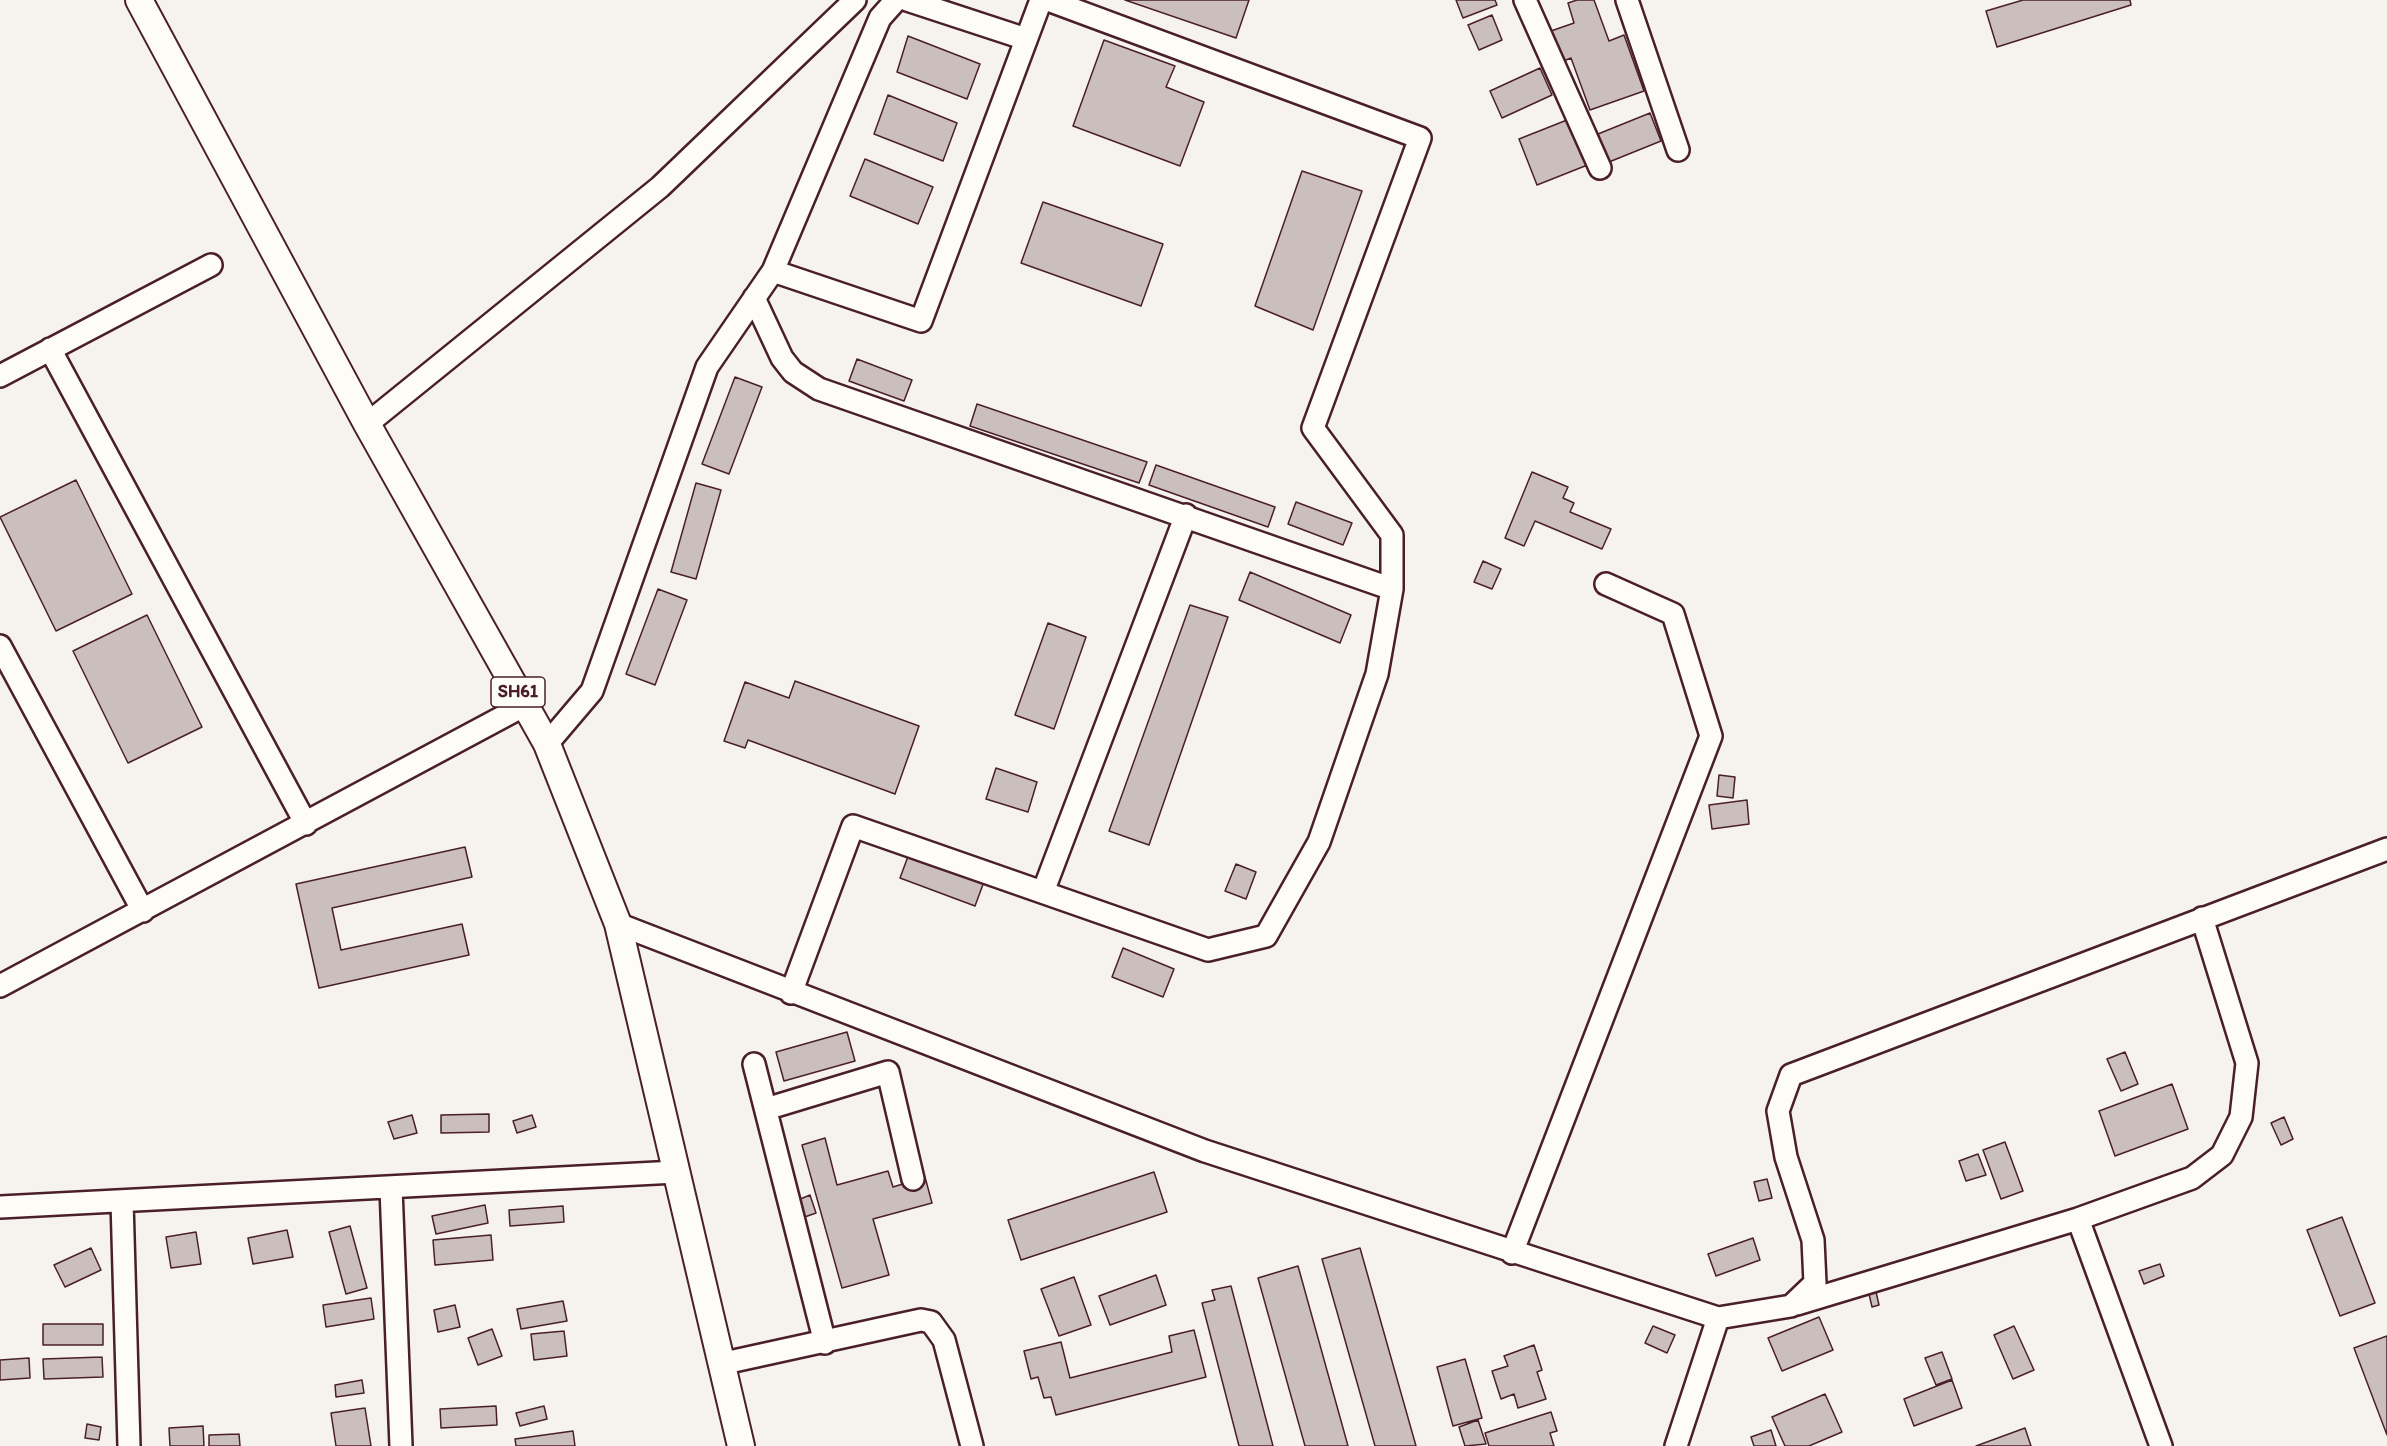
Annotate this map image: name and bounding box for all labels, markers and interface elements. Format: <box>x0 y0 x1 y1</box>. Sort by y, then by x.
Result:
road number: SH61 <box>491 677 545 707</box>

